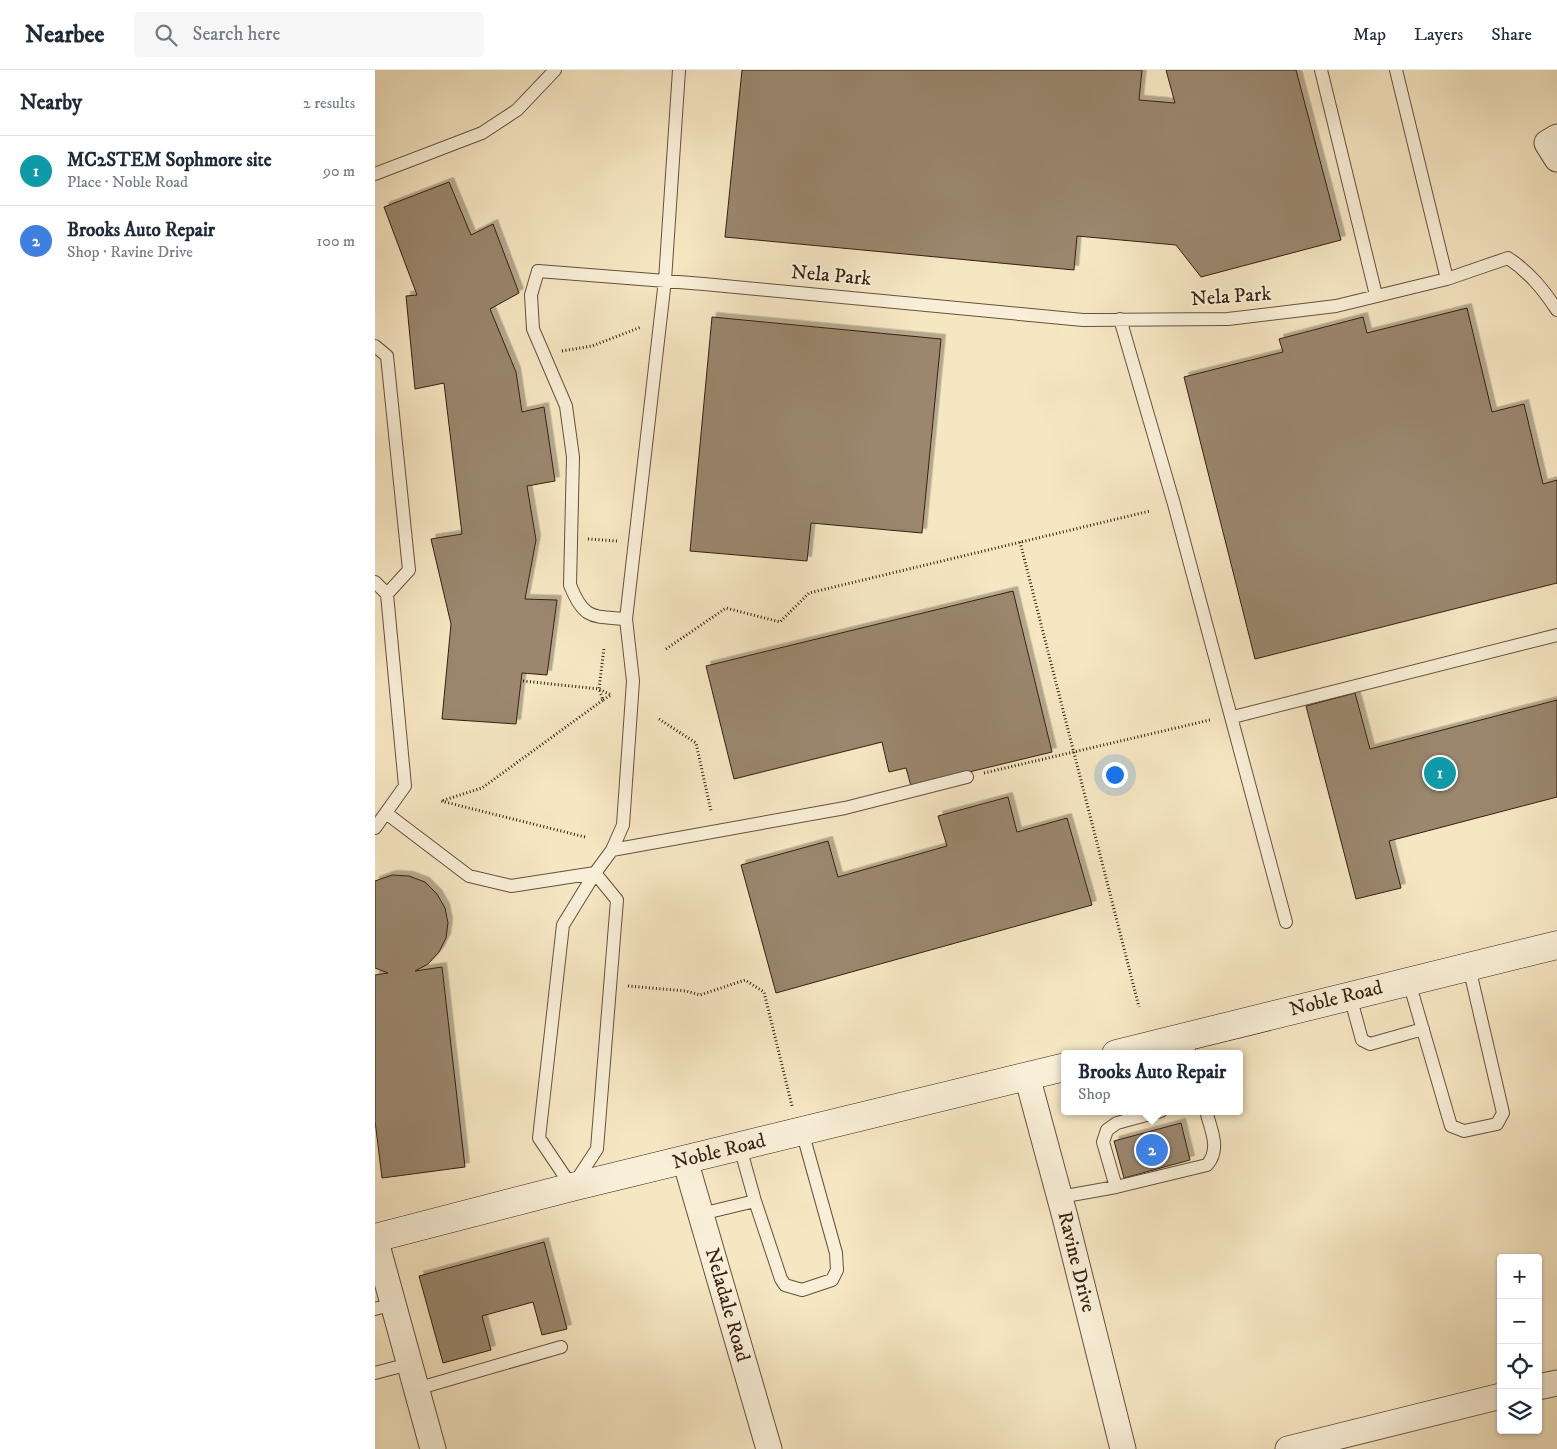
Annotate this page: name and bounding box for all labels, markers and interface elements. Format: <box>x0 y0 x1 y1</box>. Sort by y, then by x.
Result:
search box <box>134 12 484 57</box>
text: Nearbee <box>25 20 104 50</box>
icon: search <box>152 21 180 49</box>
text: Search here <box>192 23 280 46</box>
text: Map <box>1353 24 1386 46</box>
text: Layers <box>1414 24 1463 46</box>
text: Share <box>1491 24 1532 46</box>
text: Nearby <box>20 90 82 116</box>
text: 2 results <box>303 93 355 113</box>
text: MC2STEM Sophmore site <box>67 149 272 172</box>
text: 1 <box>33 161 39 181</box>
text: 90 m <box>323 161 355 181</box>
text: Place · Noble Road <box>67 172 188 192</box>
text: Brooks Auto Repair <box>67 219 215 242</box>
text: 2 <box>32 231 40 251</box>
text: 100 m <box>317 231 355 251</box>
text: Shop · Ravine Drive <box>67 242 193 262</box>
street label: Nela Park <box>790 260 872 292</box>
street label: Nela Park <box>1190 282 1272 312</box>
pin: 1 <box>1424 754 1456 792</box>
your location <box>1102 762 1128 788</box>
street label: Noble Road <box>1287 975 1385 1023</box>
popup <box>1061 1050 1243 1115</box>
text: Brooks Auto Repair <box>1078 1061 1226 1084</box>
text: Shop <box>1078 1084 1111 1104</box>
street label: Noble Road <box>670 1128 768 1176</box>
pin: 2 <box>1136 1131 1168 1169</box>
street label: Ravine Drive <box>1051 1209 1101 1315</box>
street label: Neladale Road <box>699 1245 755 1365</box>
map controls <box>1497 1254 1542 1434</box>
button: + <box>1497 1254 1542 1299</box>
button: − <box>1497 1299 1542 1344</box>
button: locate <box>1497 1344 1542 1389</box>
button: layers <box>1497 1389 1542 1434</box>

